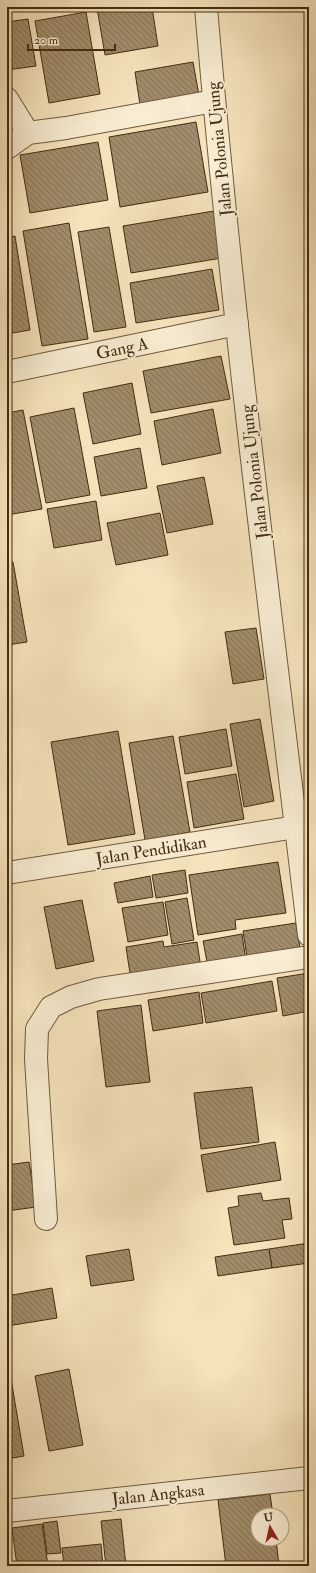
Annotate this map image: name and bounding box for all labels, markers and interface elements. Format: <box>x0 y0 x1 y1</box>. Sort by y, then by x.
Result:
scale bar <box>28 26 115 52</box>
text: 20 m <box>34 33 59 48</box>
street label: Jalan Polonia Ujung <box>202 80 238 218</box>
street label: Gang A <box>94 333 150 364</box>
street label: Jalan Polonia Ujung <box>236 403 274 541</box>
street label: Jalan Pendidikan <box>93 831 208 871</box>
street label: Jalan Angkasa <box>110 1479 206 1511</box>
north arrow <box>250 1507 290 1547</box>
text: U <box>263 1510 275 1525</box>

